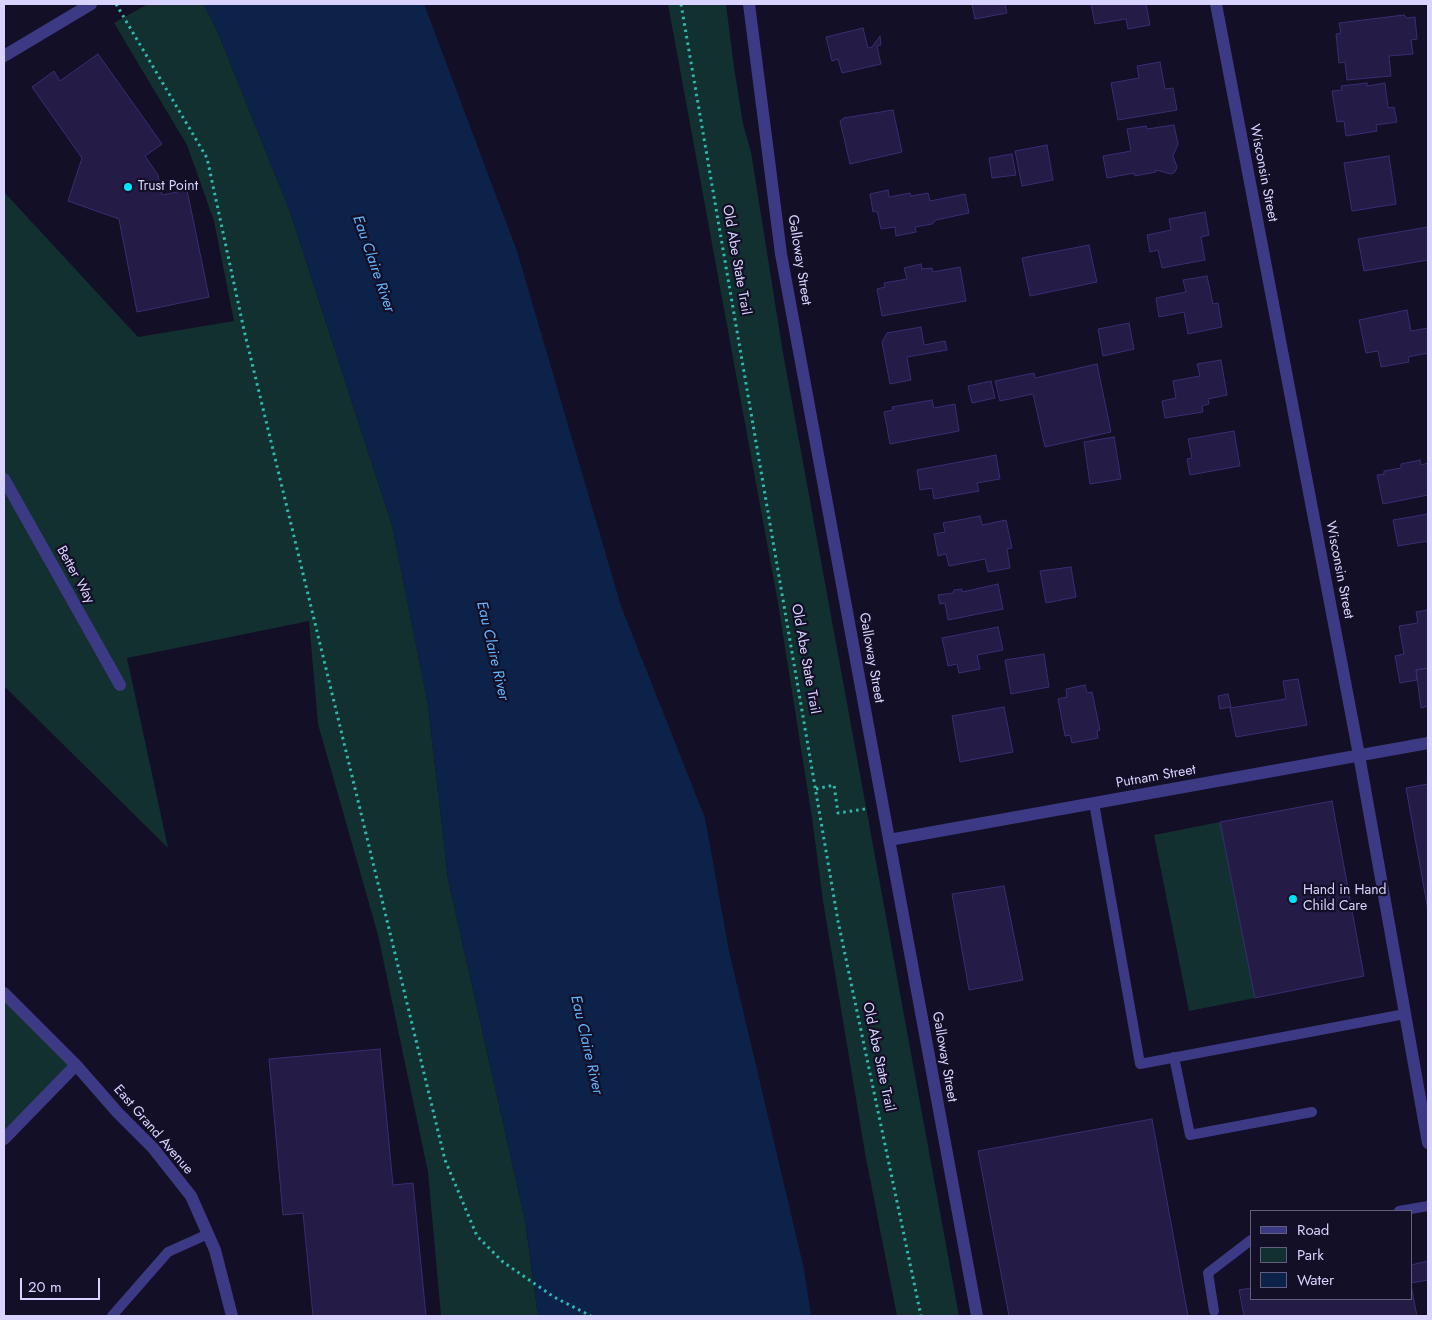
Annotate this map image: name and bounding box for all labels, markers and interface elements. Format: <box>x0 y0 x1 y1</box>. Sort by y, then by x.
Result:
street label: Wisconsin Street <box>1245 123 1281 223</box>
place label: Trust Point <box>138 179 198 195</box>
marker: Trust Point <box>122 181 134 193</box>
street label: Old Abe State Trail <box>718 204 754 316</box>
water label: Eau Claire River <box>348 213 398 315</box>
street label: Galloway Street <box>784 214 814 306</box>
street label: Wisconsin Street <box>1321 520 1357 620</box>
street label: Better Way <box>52 543 98 607</box>
water label: Eau Claire River <box>472 600 512 702</box>
street label: Old Abe State Trail <box>787 603 823 715</box>
street label: Galloway Street <box>855 612 887 704</box>
street label: Putnam Street <box>1115 762 1197 792</box>
place label: Hand in Hand Child Care <box>1303 883 1387 916</box>
marker: Hand in Hand Child Care <box>1287 893 1299 905</box>
water label: Eau Claire River <box>566 994 606 1096</box>
street label: Old Abe State Trail <box>858 1001 898 1113</box>
street label: Galloway Street <box>928 1011 960 1103</box>
street label: East Grand Avenue <box>110 1082 196 1178</box>
legend <box>1250 1210 1412 1300</box>
text: Road <box>1297 1219 1329 1241</box>
text: Park <box>1297 1244 1324 1266</box>
scale bar <box>22 1268 102 1300</box>
text: Water <box>1297 1269 1334 1291</box>
text: 20 m <box>28 1276 62 1298</box>

